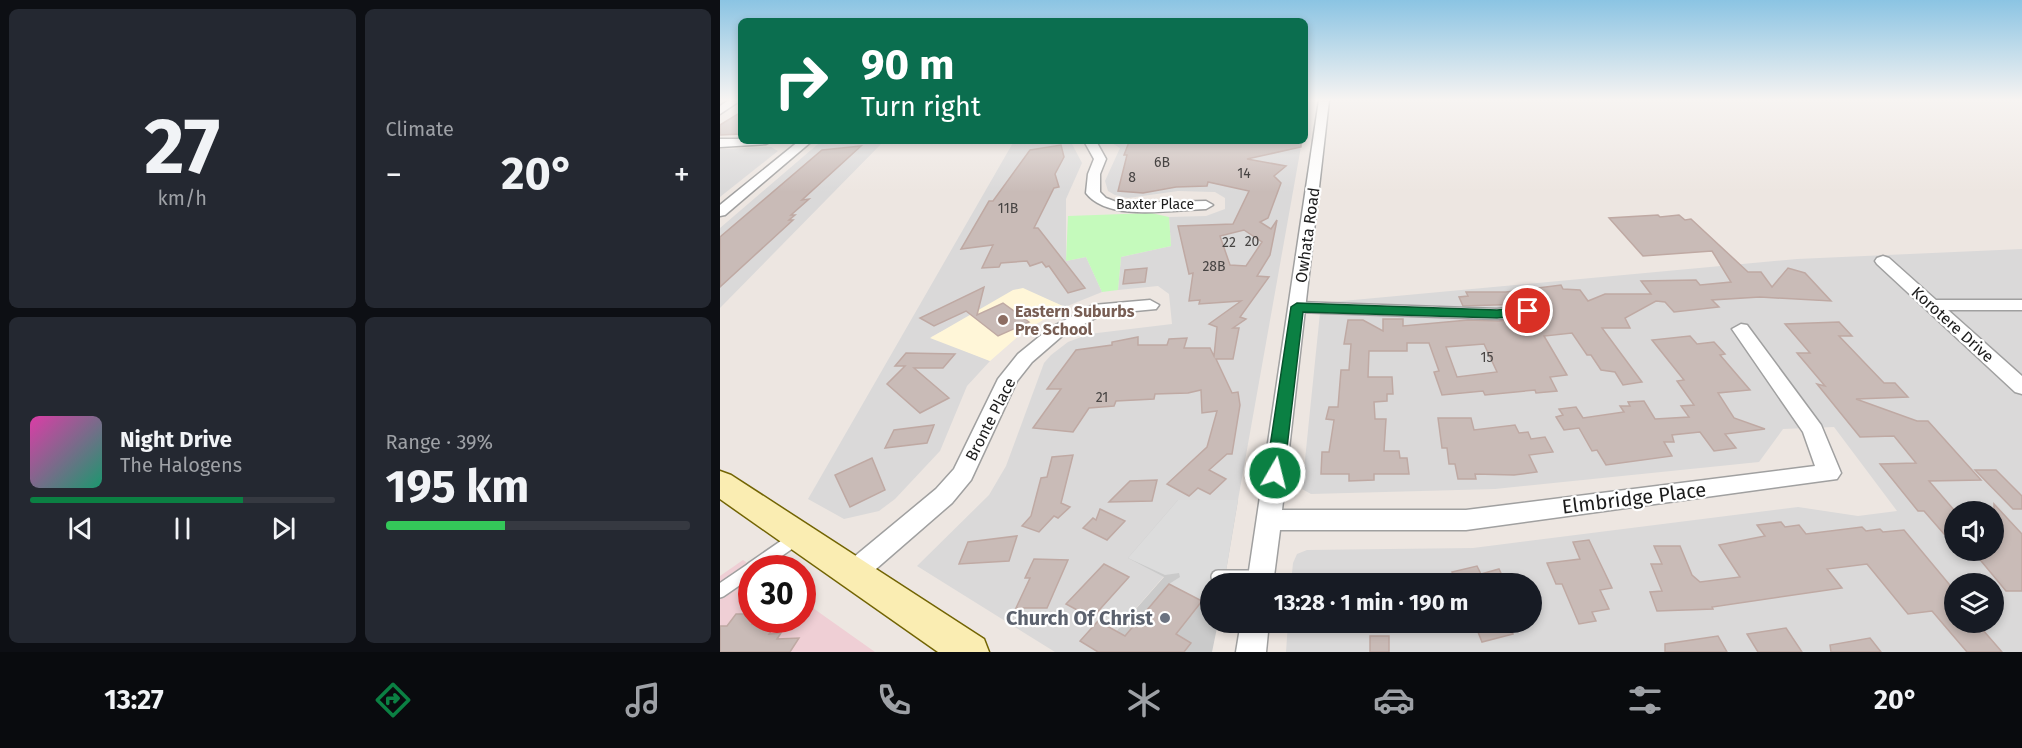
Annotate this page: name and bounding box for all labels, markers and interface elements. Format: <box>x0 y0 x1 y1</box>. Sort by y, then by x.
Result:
text: 90 m <box>861 40 955 90</box>
icon: right <box>762 42 840 120</box>
text: Turn right <box>861 91 981 123</box>
text: 27 <box>144 100 220 194</box>
text: Climate <box>386 117 454 141</box>
text: 20° <box>501 147 574 201</box>
house number: 6B <box>1154 154 1170 171</box>
text: − <box>386 155 402 195</box>
text: + <box>674 155 690 195</box>
house number: 14 <box>1237 165 1251 182</box>
house number: 8 <box>1128 169 1136 186</box>
text: km/h <box>158 186 207 210</box>
street label: Owhata Road <box>1291 186 1324 284</box>
street label: Baxter Place <box>1116 196 1194 213</box>
house number: 11B <box>998 200 1018 217</box>
house number: 20 <box>1245 233 1260 250</box>
house number: 22 <box>1222 234 1236 251</box>
house number: 28B <box>1202 258 1226 275</box>
street label: Korotere Drive <box>1908 283 1998 366</box>
pin <box>1502 285 1553 336</box>
icon: arrive <box>1511 294 1544 327</box>
place label: Eastern Suburbs Pre School <box>1015 302 1135 339</box>
marker: Eastern Suburbs Pre School <box>996 313 1010 327</box>
house number: 15 <box>1480 349 1494 366</box>
street label: Bronte Place <box>961 374 1020 464</box>
house number: 21 <box>1096 389 1108 406</box>
text: Night Drive <box>120 426 232 453</box>
text: Range · 39% <box>386 430 493 454</box>
position arrow <box>1243 441 1307 505</box>
text: The Halogens <box>120 453 242 477</box>
text: 195 km <box>386 460 529 514</box>
street label: Elmbridge Place <box>1560 477 1708 519</box>
map controls <box>1944 501 2004 633</box>
button: sound <box>1944 501 2004 561</box>
icon: previous <box>64 512 97 545</box>
icon: pause <box>166 512 199 545</box>
icon: next <box>267 512 300 545</box>
speed limit sign: 30 <box>738 555 816 633</box>
button: layers <box>1944 573 2004 633</box>
text: 13:28 · 1 min · 190 m <box>1274 589 1468 616</box>
place label: Church Of Christ <box>1006 606 1153 630</box>
marker: Church Of Christ <box>1158 611 1172 625</box>
icon: directions <box>372 679 414 721</box>
icon: music <box>622 679 664 721</box>
icon: phone <box>873 679 915 721</box>
icon: climate <box>1123 679 1165 721</box>
icon: car <box>1373 679 1415 721</box>
icon: filters <box>1624 679 1666 721</box>
text: 13:27 <box>104 684 164 716</box>
text: 20° <box>1874 684 1918 716</box>

